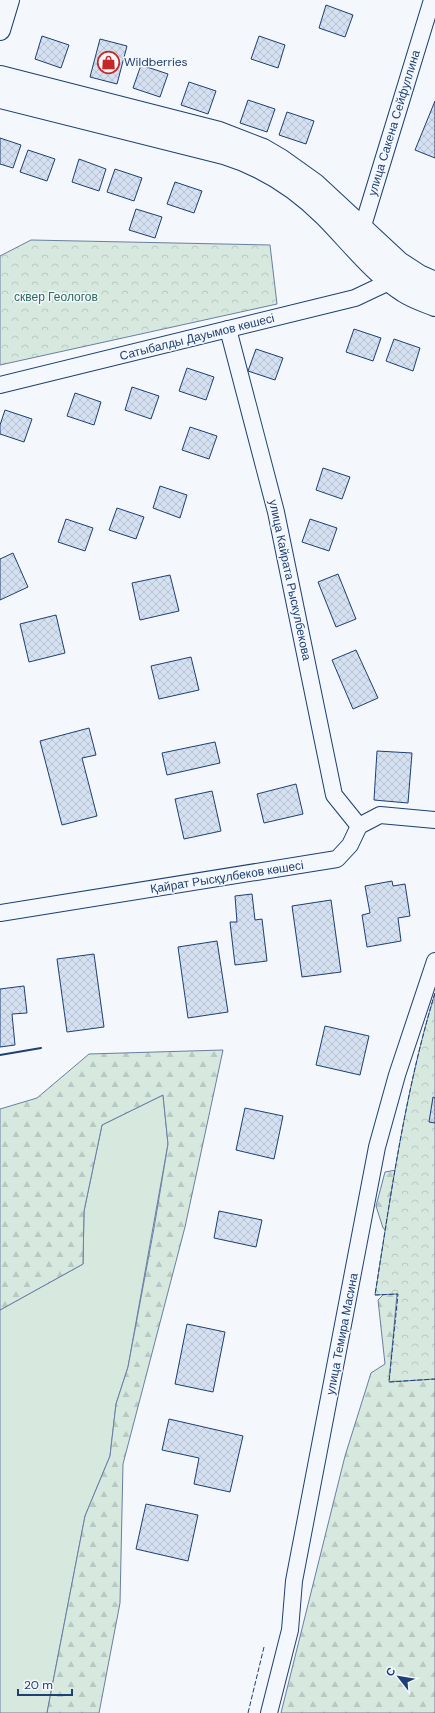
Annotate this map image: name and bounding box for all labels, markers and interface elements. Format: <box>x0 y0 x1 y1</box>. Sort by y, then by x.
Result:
street label: улица Сакена Сейфуллина <box>364 48 424 198</box>
shop icon: Wildberries <box>95 49 121 75</box>
place label: Wildberries <box>124 54 188 70</box>
park label: сквер Геологов <box>14 289 98 305</box>
street label: Сатыбалды Дауымов көшесі <box>118 310 276 364</box>
street label: улица Кайрата Рыскулбекова <box>265 498 315 662</box>
street label: Қайрат Рысқұлбеков көшесі <box>149 857 305 897</box>
street label: улица Темира Масина <box>322 1271 362 1396</box>
north arrow <box>379 1657 419 1697</box>
text: С <box>382 1665 399 1679</box>
scale bar <box>18 1671 72 1697</box>
text: 20 m <box>24 1677 53 1693</box>

